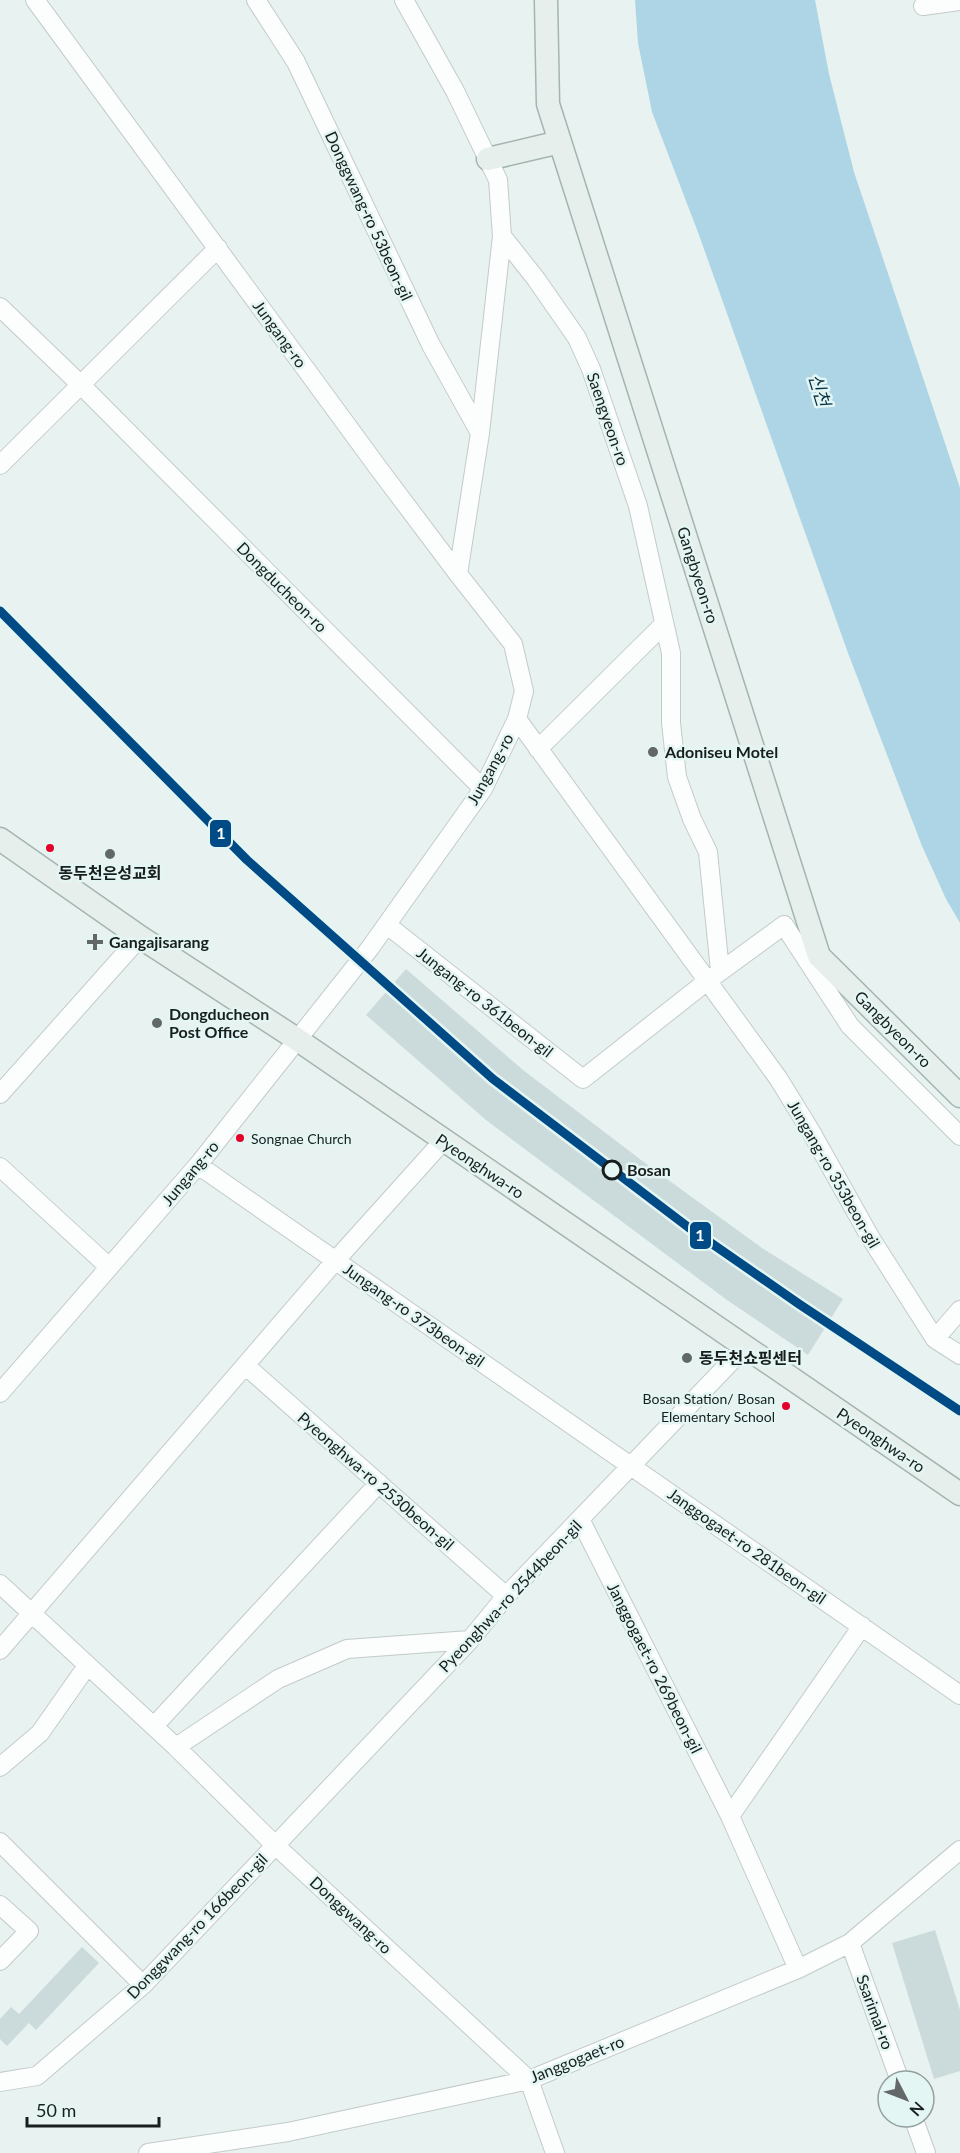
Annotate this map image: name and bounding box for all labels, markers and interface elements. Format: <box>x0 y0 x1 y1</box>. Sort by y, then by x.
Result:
street label: Donggwang-ro 53beon-gil <box>322 128 417 304</box>
street label: Jungang-ro <box>250 296 311 371</box>
street label: Saengyeon-ro <box>584 370 633 468</box>
water label: 신천 <box>805 371 836 411</box>
street label: Gangbyeon-ro <box>674 524 723 626</box>
street label: Dongducheon-ro <box>233 538 331 636</box>
street label: Jungang-ro <box>462 730 517 808</box>
place label: Adoniseu Motel <box>664 742 778 761</box>
marker: Adoniseu Motel <box>646 745 660 759</box>
line badge: 1 <box>209 819 232 848</box>
text: 1 <box>216 823 226 842</box>
unlabelled marker <box>44 842 56 854</box>
marker: 동두천은성교회 <box>103 847 117 861</box>
place label: 동두천은성교회 <box>58 863 162 882</box>
place label: Gangajisarang <box>109 932 210 951</box>
marker: Gangajisarang <box>86 933 104 951</box>
street label: Jungang-ro 361beon-gil <box>413 943 557 1061</box>
street label: Gangbyeon-ro <box>851 986 936 1071</box>
place label: Dongducheon Post Office <box>169 1004 269 1041</box>
marker: Dongducheon Post Office <box>150 1016 164 1030</box>
street label: Jungang-ro 353beon-gil <box>784 1096 885 1251</box>
street label: Pyeonghwa-ro <box>433 1129 528 1202</box>
place label: Songnae Church <box>251 1130 352 1147</box>
marker: Songnae Church <box>234 1132 246 1144</box>
street label: Jungang-ro <box>157 1137 222 1209</box>
marker: Bosan <box>602 1160 622 1180</box>
place label: Bosan <box>627 1160 671 1179</box>
line badge: 1 <box>689 1221 712 1250</box>
text: 1 <box>695 1225 705 1244</box>
street label: Jungang-ro 373beon-gil <box>340 1259 488 1370</box>
place label: 동두천쇼핑센터 <box>699 1348 802 1367</box>
marker: 동두천쇼핑센터 <box>680 1351 694 1365</box>
place label: Bosan Station/ Bosan Elementary School <box>643 1390 775 1425</box>
marker: Bosan Station/ Bosan Elementary School <box>780 1400 792 1412</box>
street label: Pyeonghwa-ro <box>834 1403 929 1476</box>
street label: Pyeonghwa-ro 2530beon-gil <box>294 1408 458 1554</box>
street label: Janggogaet-ro 281beon-gil <box>664 1484 830 1608</box>
street label: Pyeonghwa-ro 2544beon-gil <box>434 1516 585 1676</box>
street label: Janggogaet-ro 269beon-gil <box>604 1579 707 1756</box>
street label: Donggwang-ro 166beon-gil <box>122 1849 271 2002</box>
street label: Donggwang-ro <box>307 1872 396 1957</box>
street label: Ssarimal-ro <box>853 1972 898 2052</box>
street label: Janggogaet-ro <box>527 2031 627 2086</box>
north arrow <box>876 2069 936 2129</box>
scale bar <box>27 2090 159 2128</box>
text: N <box>906 2098 929 2120</box>
text: 50 m <box>36 2099 76 2121</box>

